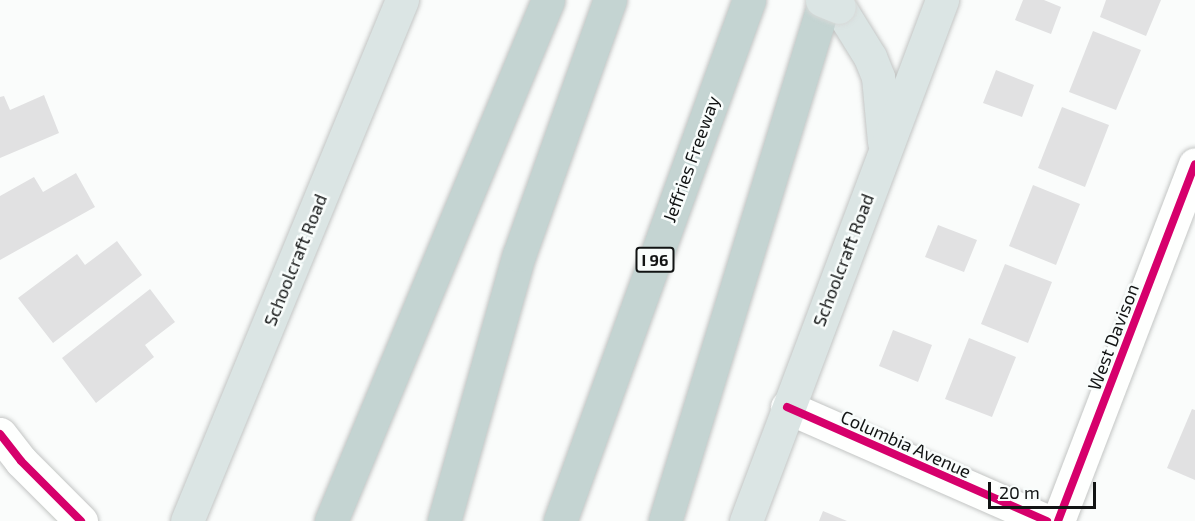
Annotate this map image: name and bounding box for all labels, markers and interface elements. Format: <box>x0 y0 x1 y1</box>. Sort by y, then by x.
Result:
street label: Jeffries Freeway <box>658 93 724 225</box>
street label: Schoolcraft Road <box>259 191 331 329</box>
street label: Schoolcraft Road <box>808 191 878 329</box>
road number: I 96 <box>634 247 676 273</box>
street label: West Davison <box>1083 281 1143 393</box>
street label: Columbia Avenue <box>837 406 975 482</box>
scale bar <box>991 470 1099 508</box>
text: 20 m <box>999 481 1040 503</box>

